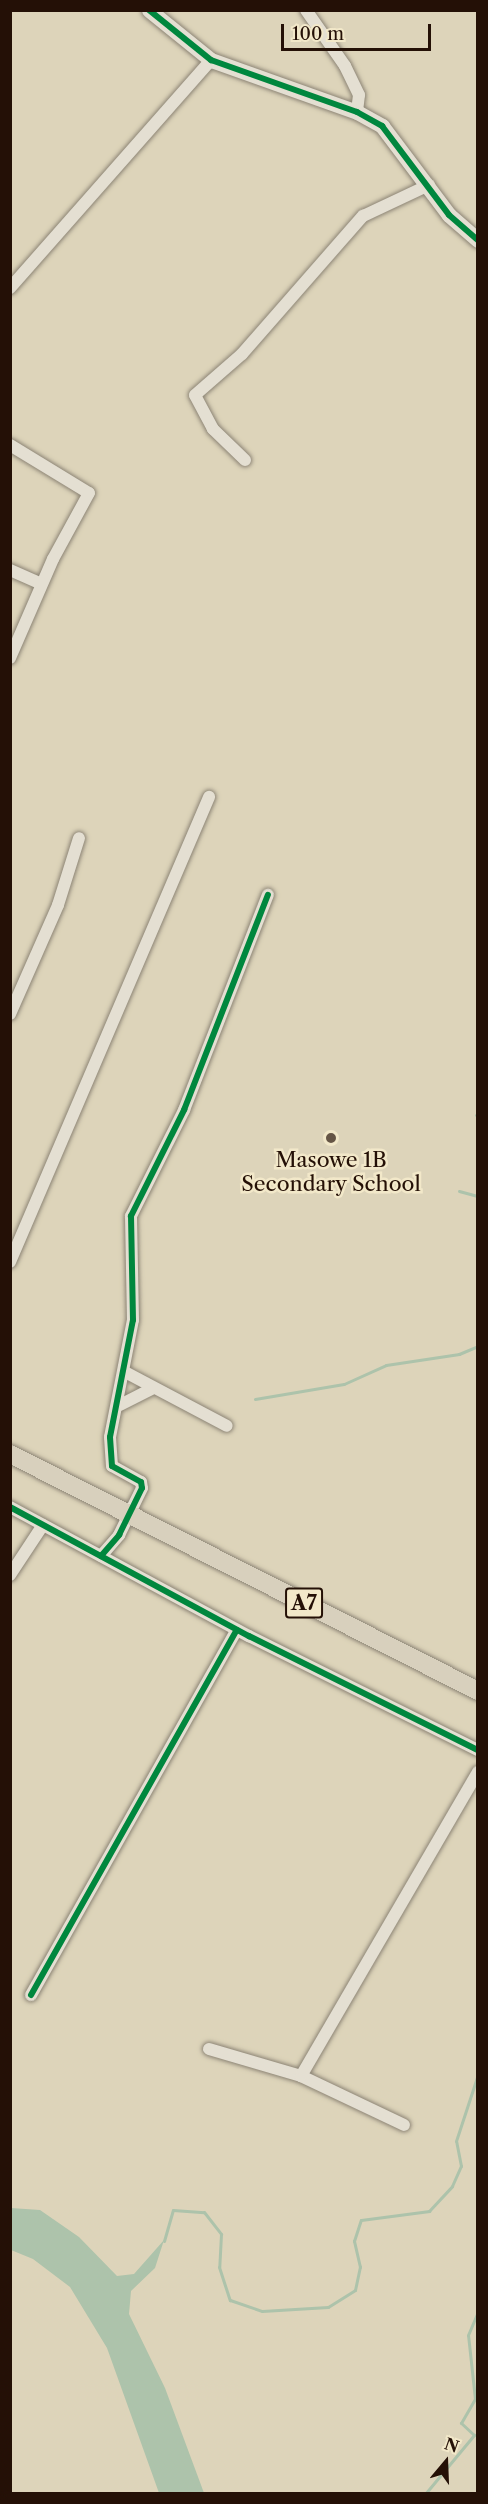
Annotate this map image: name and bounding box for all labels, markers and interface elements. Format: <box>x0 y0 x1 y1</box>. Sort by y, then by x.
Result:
scale bar <box>284 12 434 50</box>
text: 100 m <box>292 23 344 45</box>
marker: Masowe 1B Secondary School <box>324 1131 338 1145</box>
place label: Masowe 1B Secondary School <box>241 1147 421 1197</box>
road number: A7 <box>284 1586 324 1620</box>
north arrow <box>416 2432 476 2492</box>
text: N <box>442 2433 462 2457</box>

